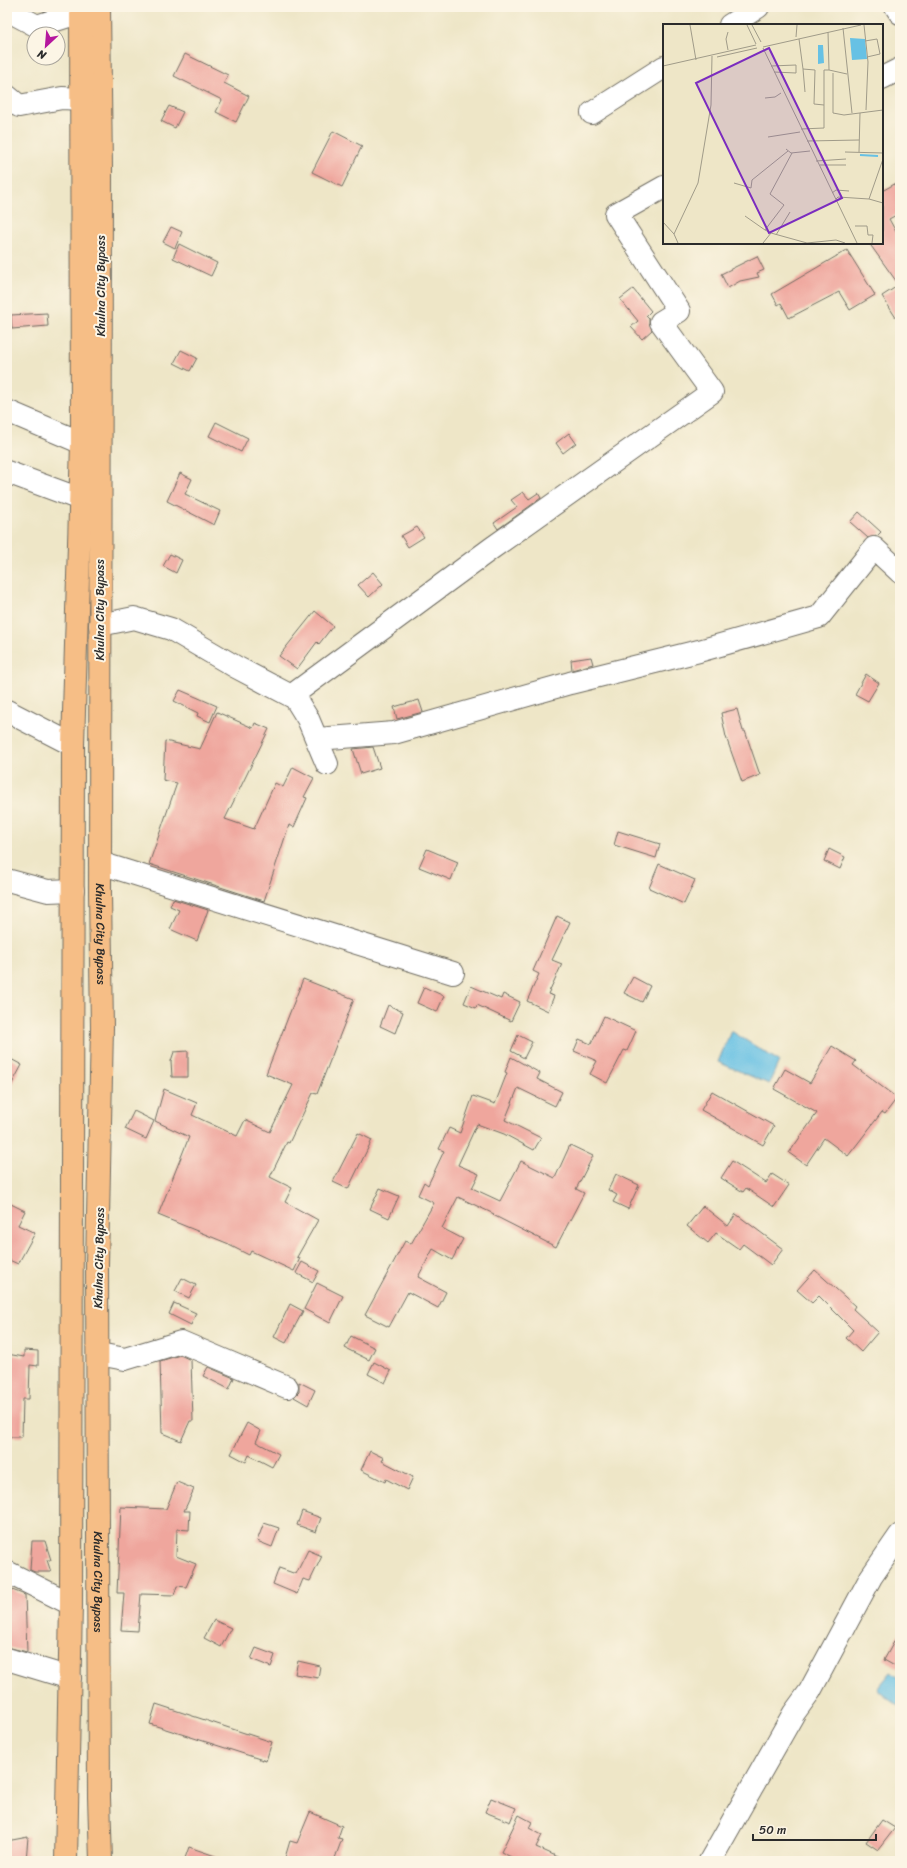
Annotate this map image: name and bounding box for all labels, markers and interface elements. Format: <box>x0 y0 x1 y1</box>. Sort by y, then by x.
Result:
inset map <box>663 24 883 244</box>
north arrow <box>26 26 66 66</box>
text: N <box>34 44 50 65</box>
street label: Khulna City Bypass <box>90 235 112 337</box>
street label: Khulna City Bypass <box>89 559 111 661</box>
street label: Khulna City Bypass <box>89 883 112 985</box>
street label: Khulna City Bypass <box>87 1207 111 1309</box>
street label: Khulna City Bypass <box>87 1531 109 1633</box>
scale bar <box>753 1816 876 1842</box>
text: 50 m <box>759 1819 786 1841</box>

